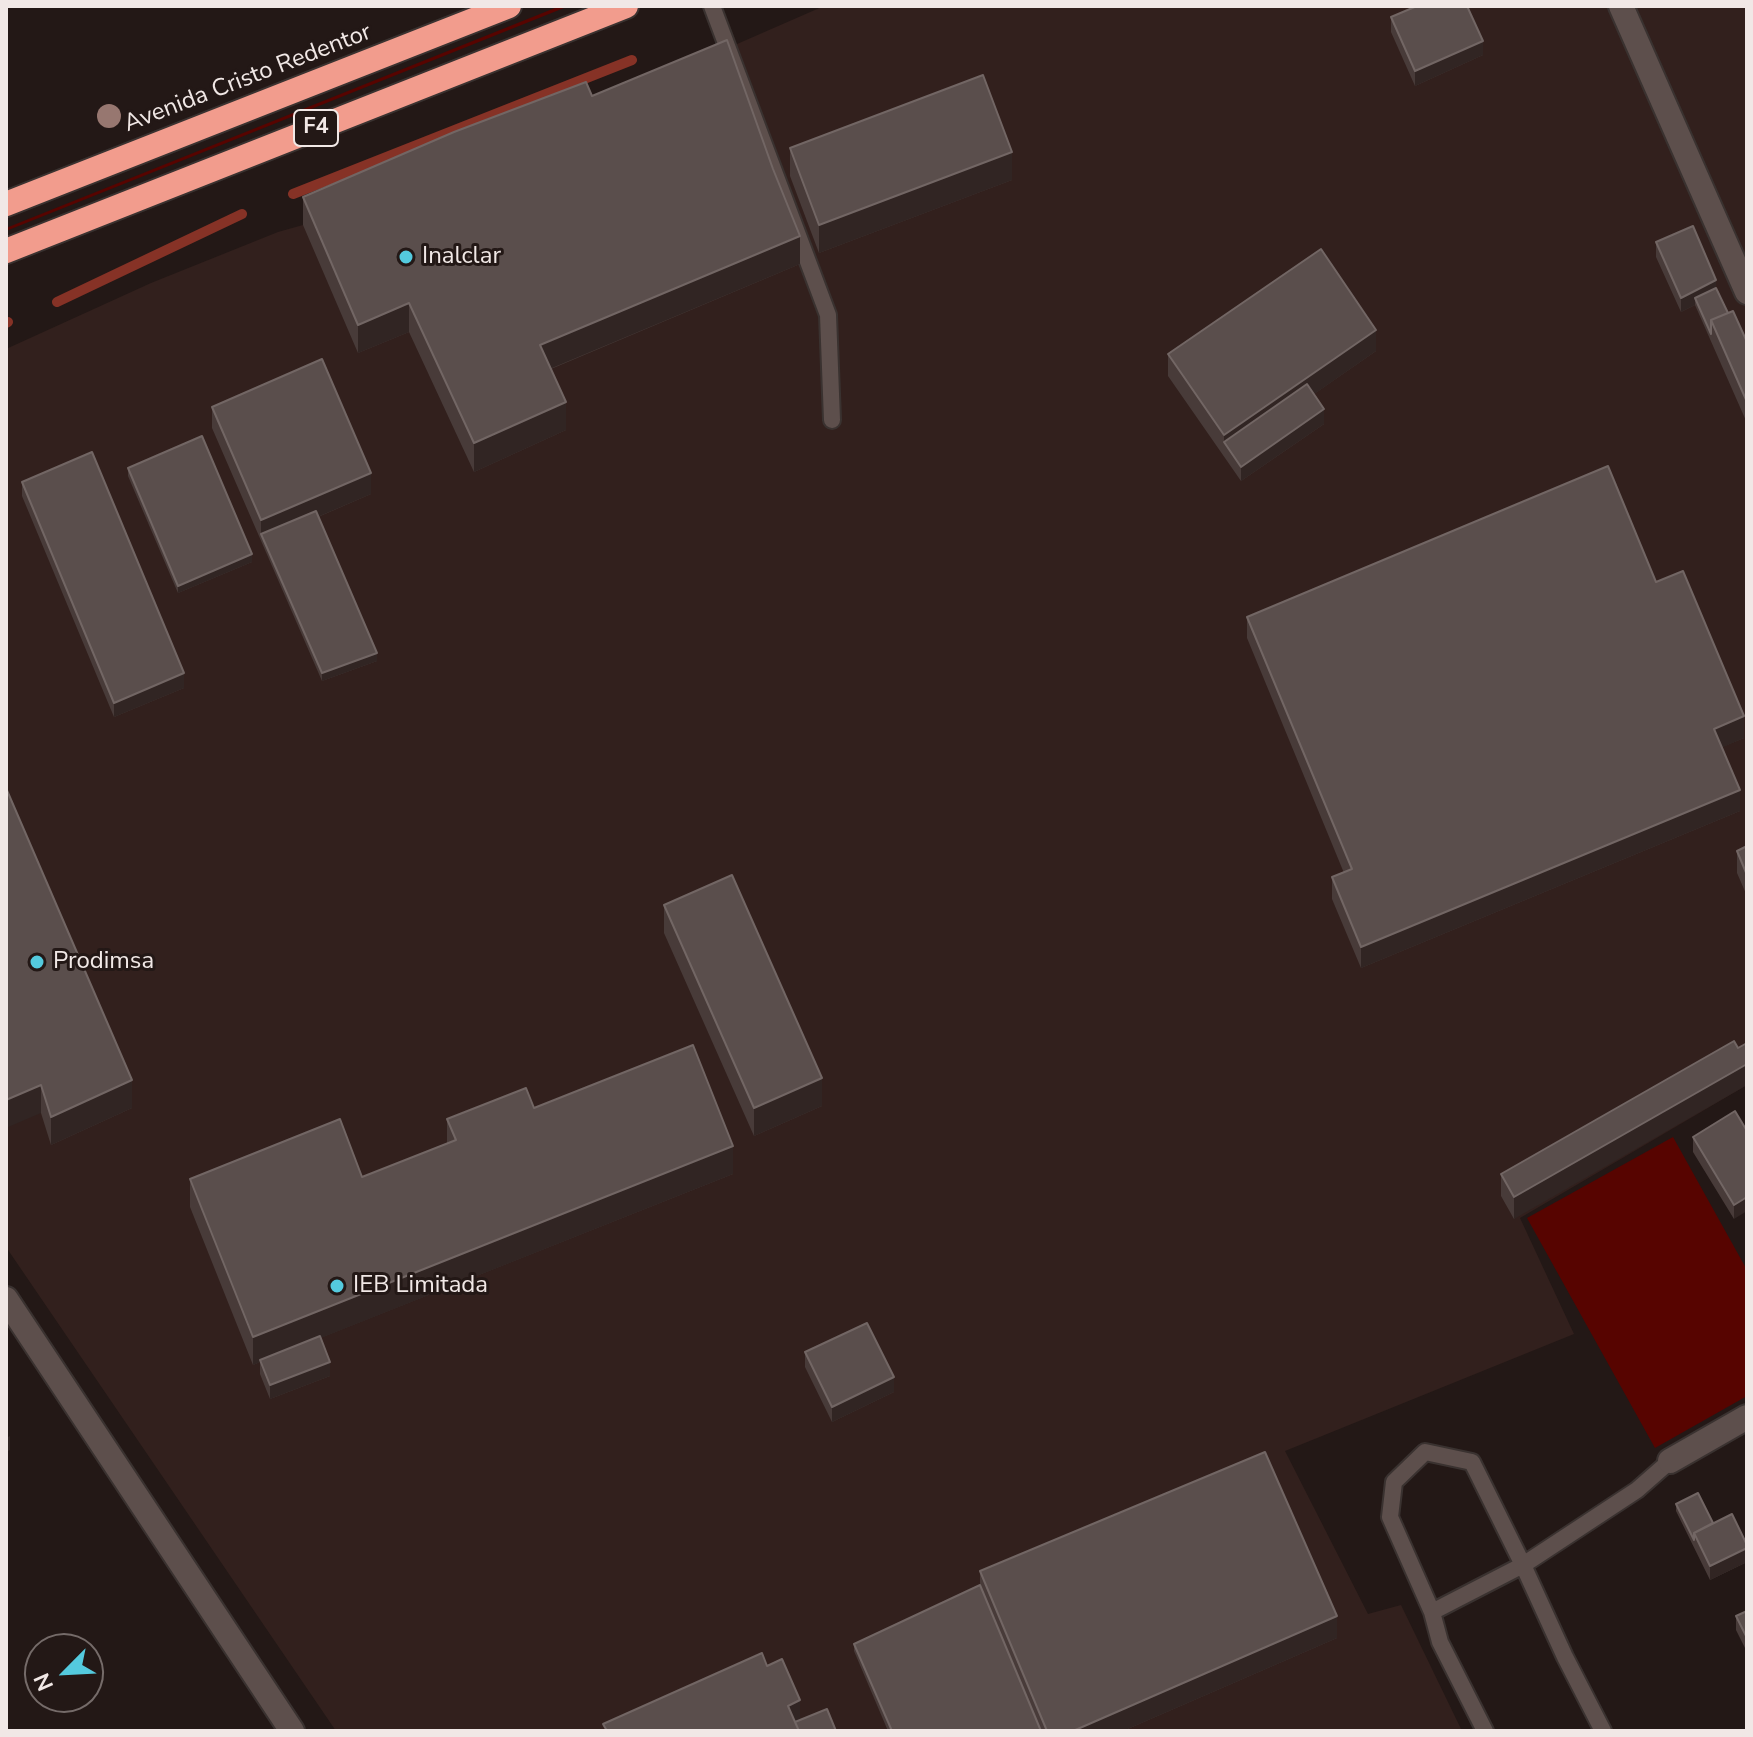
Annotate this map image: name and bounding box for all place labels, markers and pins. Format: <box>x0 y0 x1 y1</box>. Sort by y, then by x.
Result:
place label: Inalclar <box>422 243 501 271</box>
marker: Inalclar <box>397 248 415 266</box>
place label: Prodimsa <box>53 948 154 976</box>
marker: Prodimsa <box>28 953 46 971</box>
place label: IEB Limitada <box>353 1272 488 1300</box>
marker: IEB Limitada <box>328 1277 346 1295</box>

